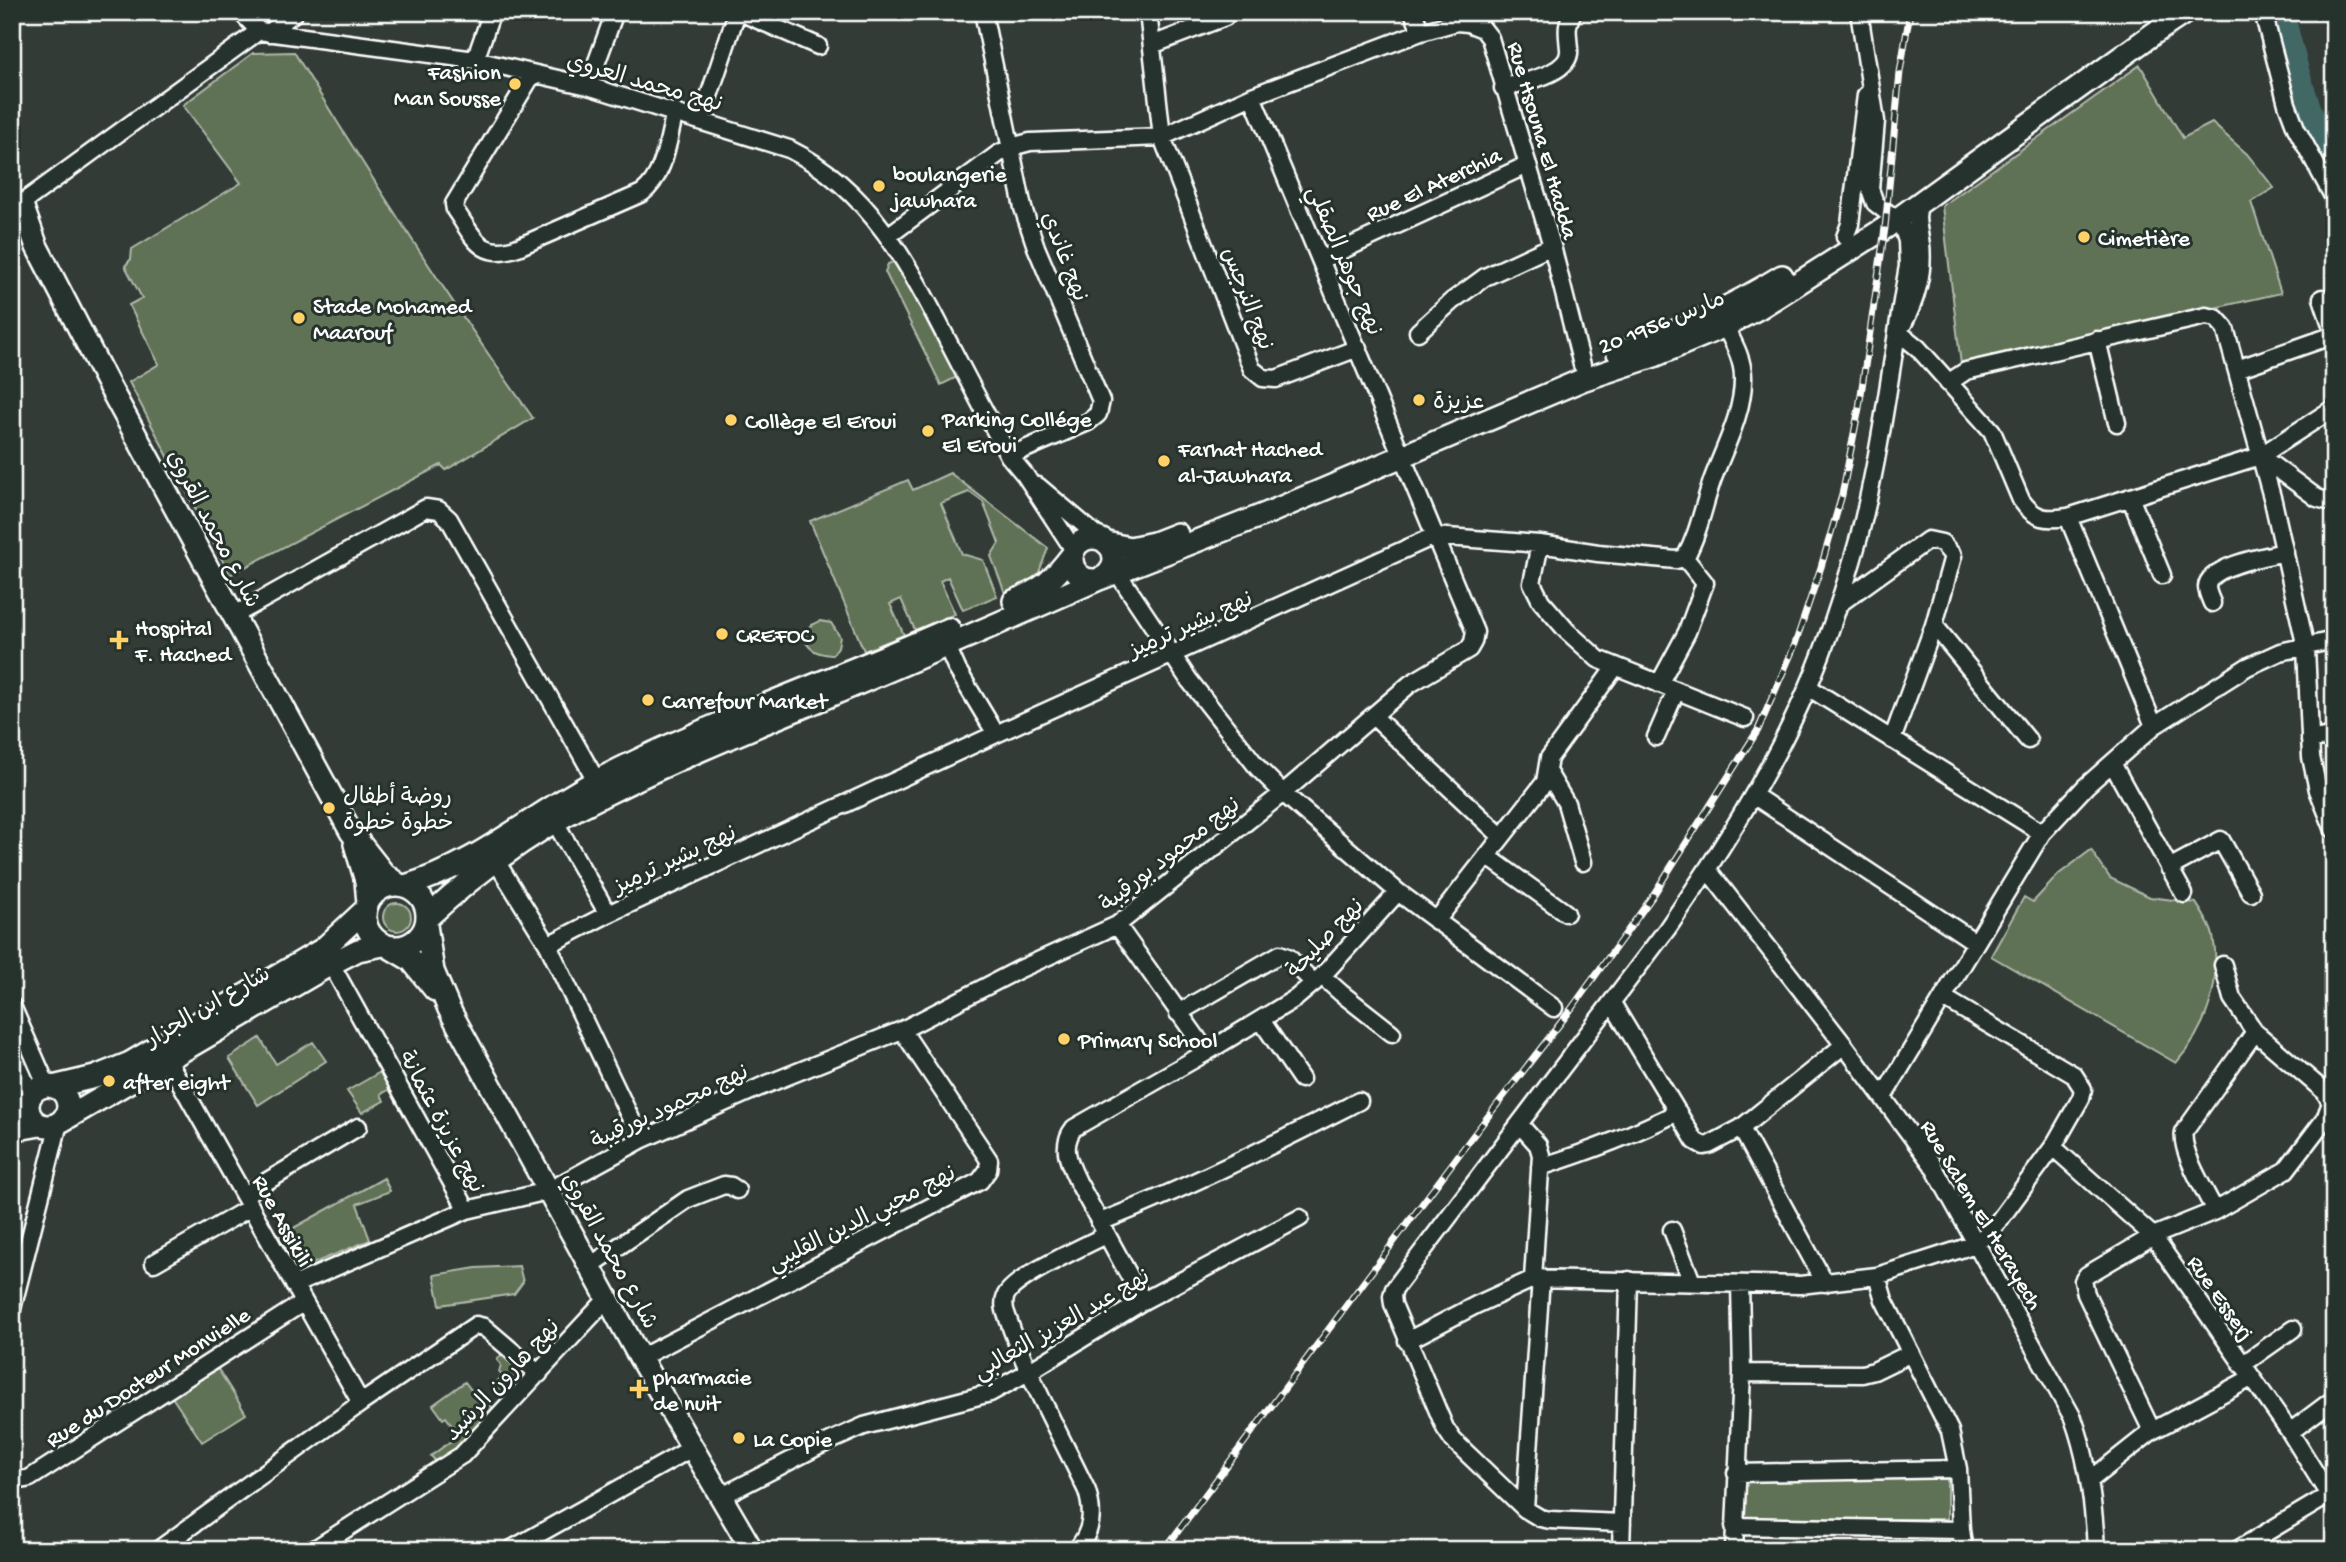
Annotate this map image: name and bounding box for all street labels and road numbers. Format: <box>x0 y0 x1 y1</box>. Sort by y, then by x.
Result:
street label: Rue Hsouna El Hadda <box>1500 39 1582 244</box>
street label: نهج محمد العروي <box>563 49 725 120</box>
street label: Rue El Aterchia <box>1363 143 1507 229</box>
street label: نهج جوهر الصقلي <box>1295 182 1387 342</box>
street label: نهج غاندي <box>1033 209 1092 306</box>
street label: نهج النرجس <box>1214 244 1278 354</box>
street label: 20 مارس 1956 <box>1595 287 1730 362</box>
street label: شارع محمد القروي <box>159 446 265 613</box>
street label: نهج بشير ترميز <box>1123 587 1258 666</box>
street label: نهج محمود بورقيبة <box>1095 792 1247 919</box>
street label: نهج بشير ترميز <box>608 821 742 902</box>
street label: نهج صليحة <box>1282 894 1371 985</box>
street label: شارع ابن الجزار <box>140 961 276 1056</box>
street label: نهج عزيزة عثمانة <box>391 1047 489 1198</box>
street label: نهج محمود بورقيبة <box>587 1060 754 1157</box>
street label: Rue Salem El Herayech <box>1913 1116 2047 1316</box>
street label: نهج محيي الدين القليبي <box>764 1161 963 1283</box>
street label: شارع محمد القروي <box>554 1169 662 1335</box>
street label: Rue Assikili <box>245 1171 317 1272</box>
street label: Rue Esserj <box>2180 1251 2258 1347</box>
street label: نهج عبد العزيز الثعالبي <box>970 1264 1158 1391</box>
street label: Rue du Docteur Monvielle <box>42 1302 257 1455</box>
street label: نهج هارون الرشيد <box>440 1315 567 1448</box>

